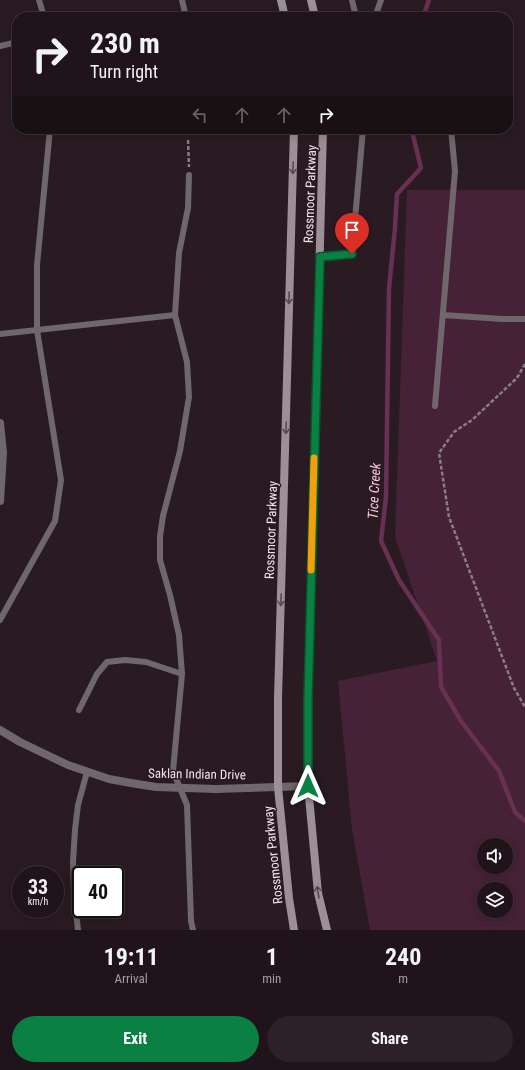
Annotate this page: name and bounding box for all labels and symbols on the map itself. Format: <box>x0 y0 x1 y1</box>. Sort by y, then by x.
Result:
street label: Rossmoor Parkway <box>301 144 319 243</box>
one-way arrow <box>289 161 296 174</box>
pin <box>335 213 369 254</box>
one-way arrow <box>285 291 293 304</box>
one-way arrow <box>282 421 289 434</box>
water label: Tice Creek <box>365 461 384 520</box>
street label: Rossmoor Parkway <box>262 480 280 579</box>
one-way arrow <box>277 593 285 606</box>
position arrow <box>287 765 329 807</box>
street label: Saklan Indian Drive <box>148 766 246 782</box>
street label: Rossmoor Parkway <box>260 805 286 905</box>
speed limit sign: 40 <box>72 866 124 918</box>
one-way arrow <box>314 886 322 899</box>

